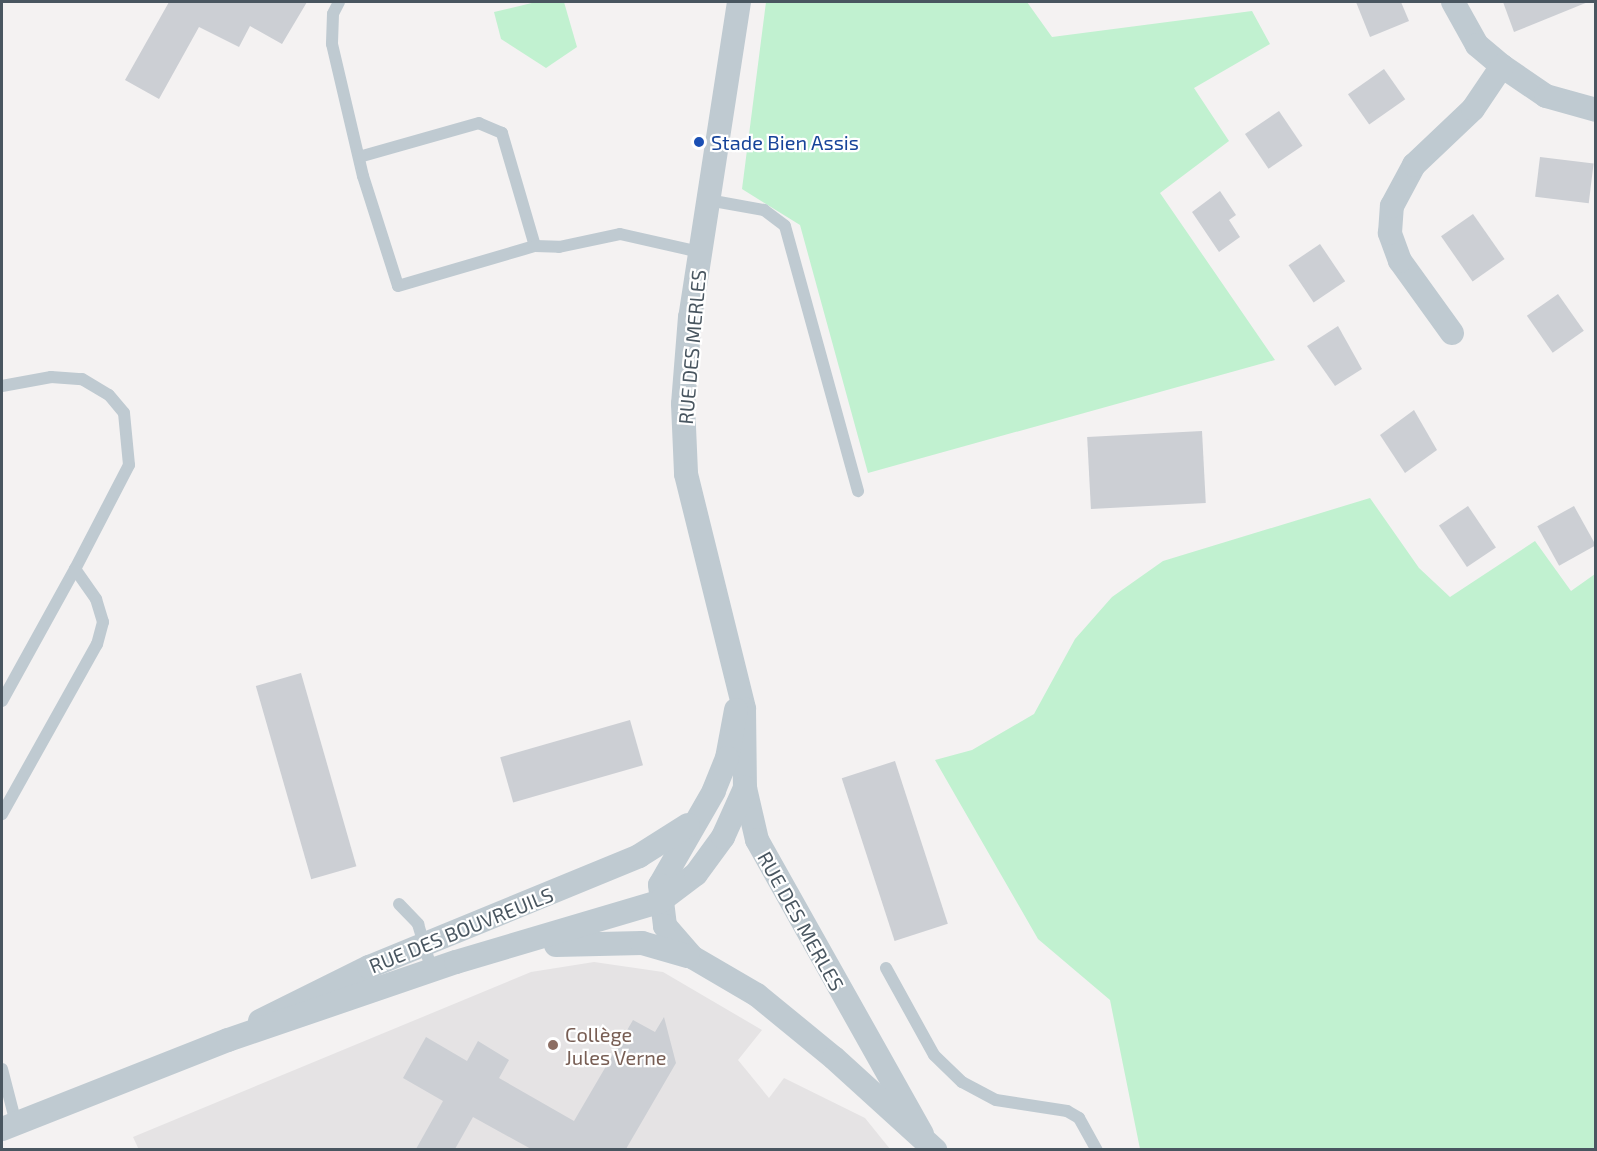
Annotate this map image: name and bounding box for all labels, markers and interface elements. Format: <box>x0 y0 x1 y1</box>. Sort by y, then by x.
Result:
place label: Stade Bien Assis <box>711 130 859 154</box>
marker: Stade Bien Assis <box>692 135 706 149</box>
street label: RUE DES MERLES <box>673 269 711 425</box>
street label: RUE DES MERLES <box>753 847 849 995</box>
street label: RUE DES BOUVREUILS <box>365 882 557 978</box>
place label: Collège Jules Verne <box>565 1022 667 1069</box>
marker: Collège Jules Verne <box>546 1038 560 1052</box>

